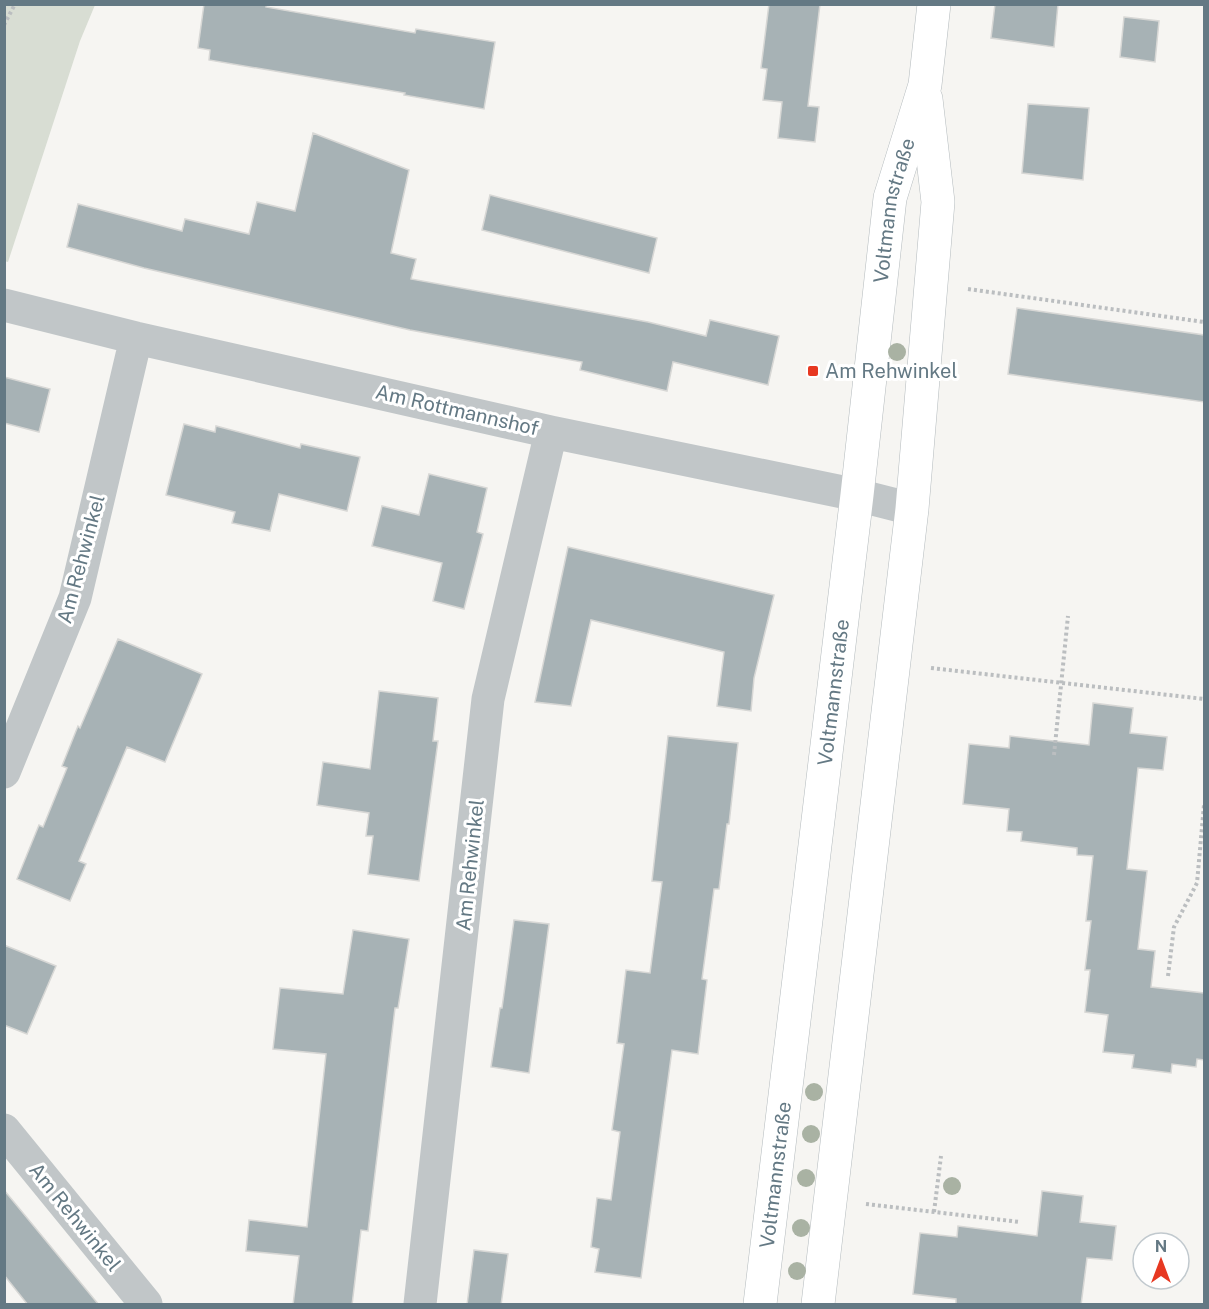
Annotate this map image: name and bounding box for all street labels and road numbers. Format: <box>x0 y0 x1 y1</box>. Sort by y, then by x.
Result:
street label: Voltmannstraße <box>869 135 920 284</box>
street label: Am Rottmannshof <box>373 380 541 440</box>
street label: Am Rehwinkel <box>52 492 110 626</box>
street label: Voltmannstraße <box>813 618 854 767</box>
street label: Am Rehwinkel <box>451 798 489 932</box>
street label: Voltmannstraße <box>755 1100 796 1250</box>
street label: Am Rehwinkel <box>24 1158 126 1276</box>

